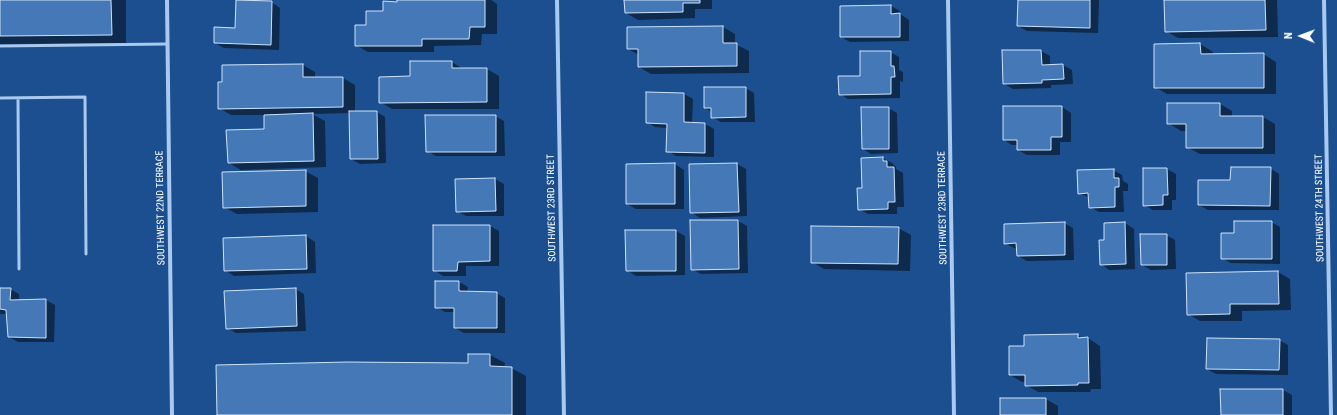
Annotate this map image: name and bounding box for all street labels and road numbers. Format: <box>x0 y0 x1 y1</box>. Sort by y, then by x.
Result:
street label: SOUTHWEST 22ND TERRACE <box>154 151 168 265</box>
street label: SOUTHWEST 23RD TERRACE <box>936 151 950 265</box>
street label: SOUTHWEST 23RD STREET <box>545 154 559 262</box>
street label: SOUTHWEST 24TH STREET <box>1313 154 1327 262</box>

